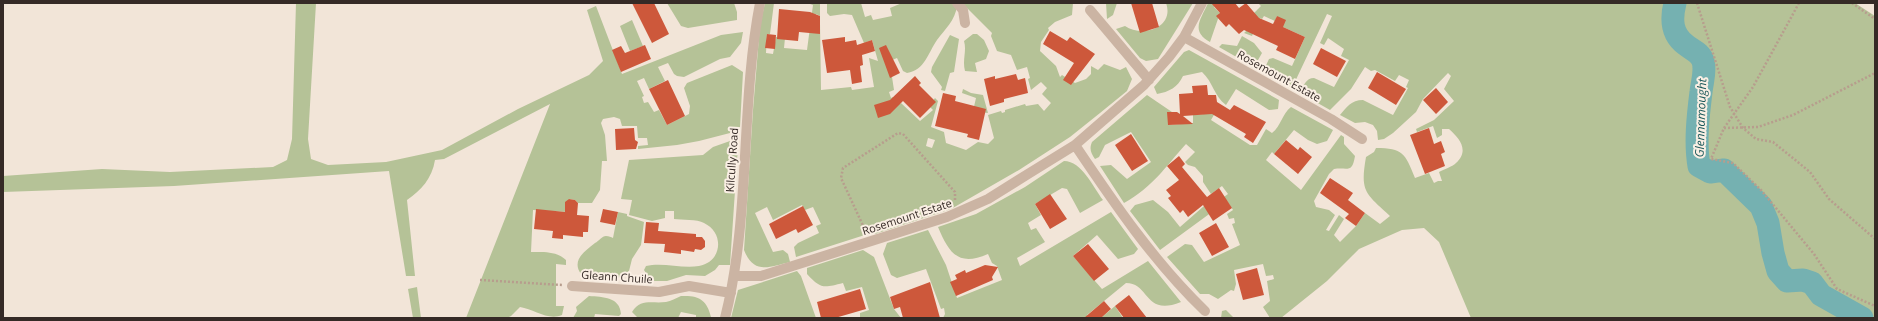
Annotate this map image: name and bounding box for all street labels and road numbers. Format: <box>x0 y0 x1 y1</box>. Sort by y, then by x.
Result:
street label: Rosemount Estate <box>1235 46 1324 105</box>
street label: Kilcully Road <box>722 127 741 193</box>
street label: Rosemount Estate <box>860 195 954 238</box>
street label: Gleann Chuile <box>581 267 653 286</box>

